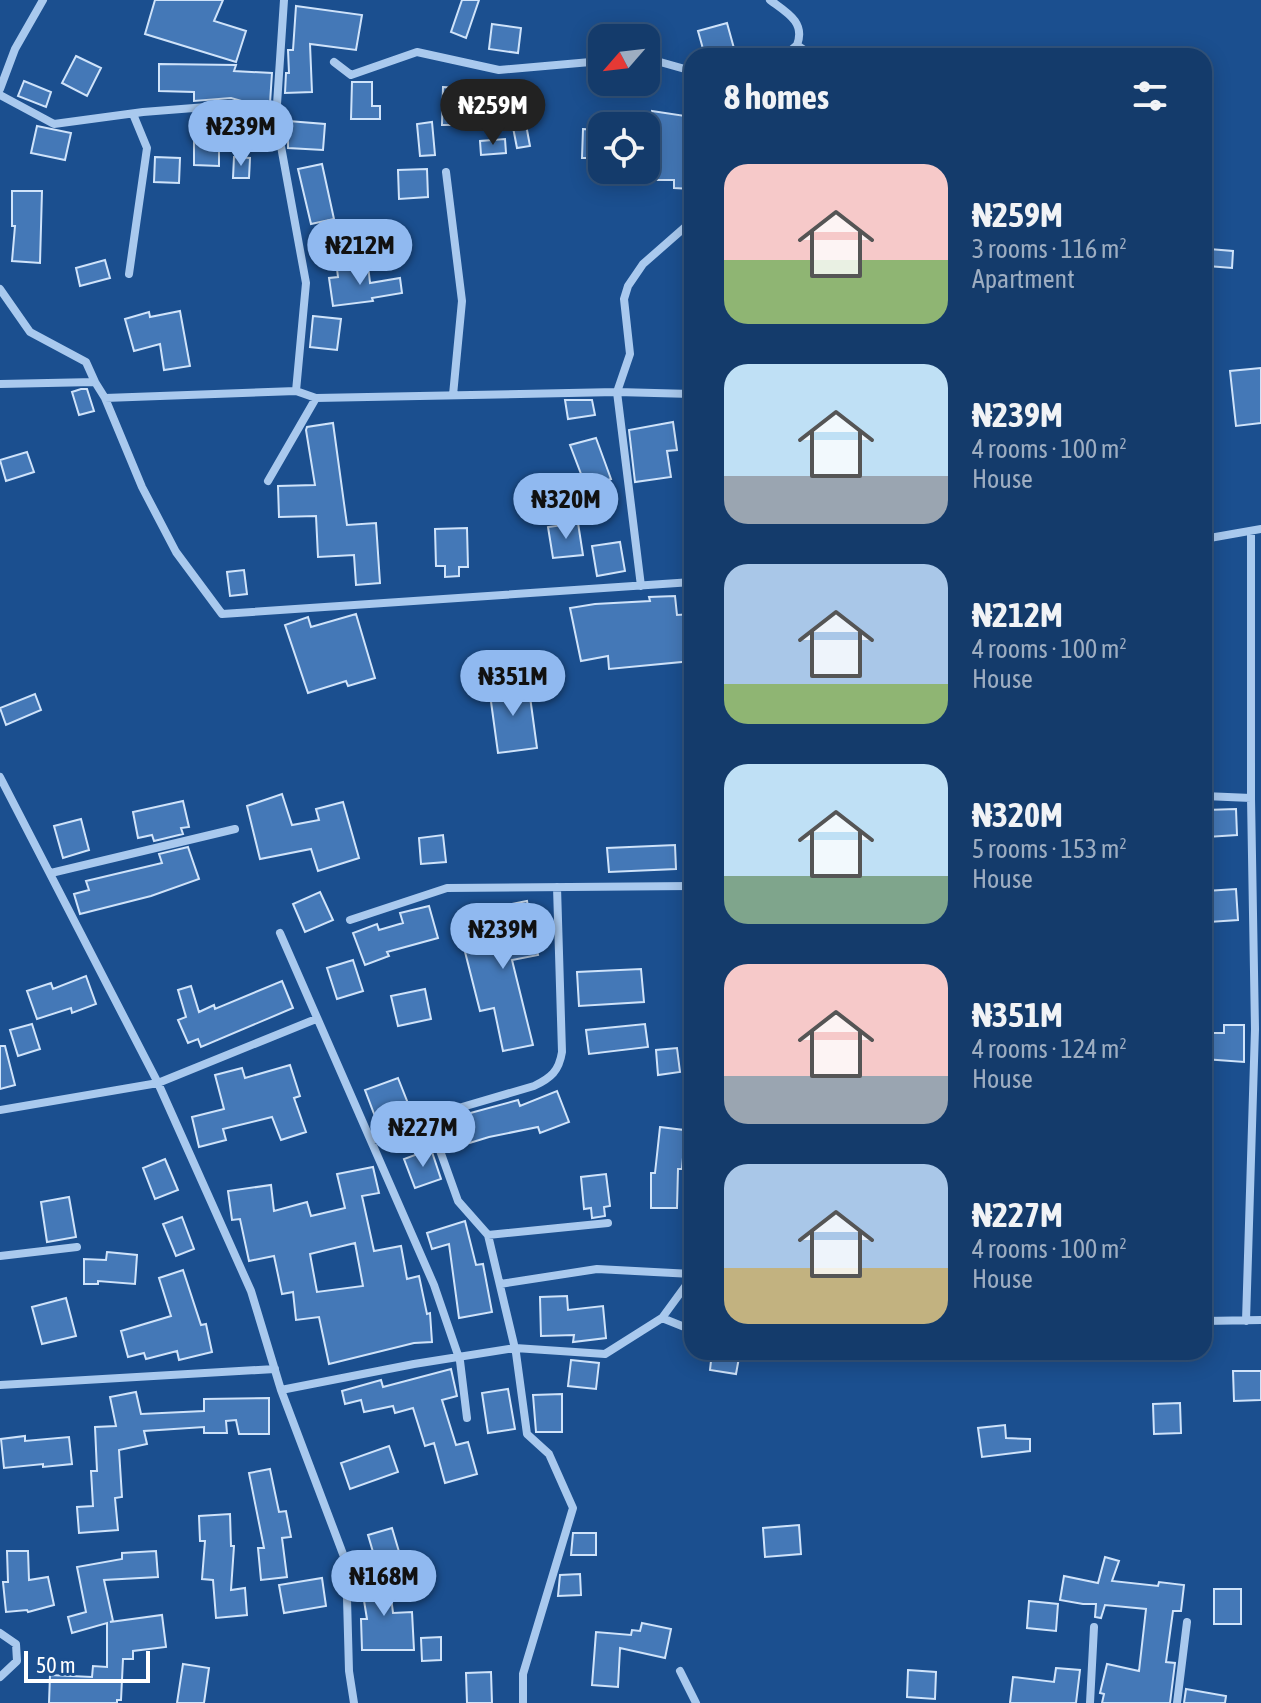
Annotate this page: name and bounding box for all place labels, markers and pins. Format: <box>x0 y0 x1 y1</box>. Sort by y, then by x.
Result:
pin: ₦259M <box>437 79 549 147</box>
pin: ₦239M <box>185 100 297 168</box>
pin: ₦212M <box>304 219 416 287</box>
pin: ₦320M <box>510 473 622 541</box>
pin: ₦351M <box>457 650 569 718</box>
pin: ₦239M <box>447 903 559 971</box>
pin: ₦227M <box>367 1101 479 1169</box>
pin: ₦168M <box>328 1550 440 1618</box>

